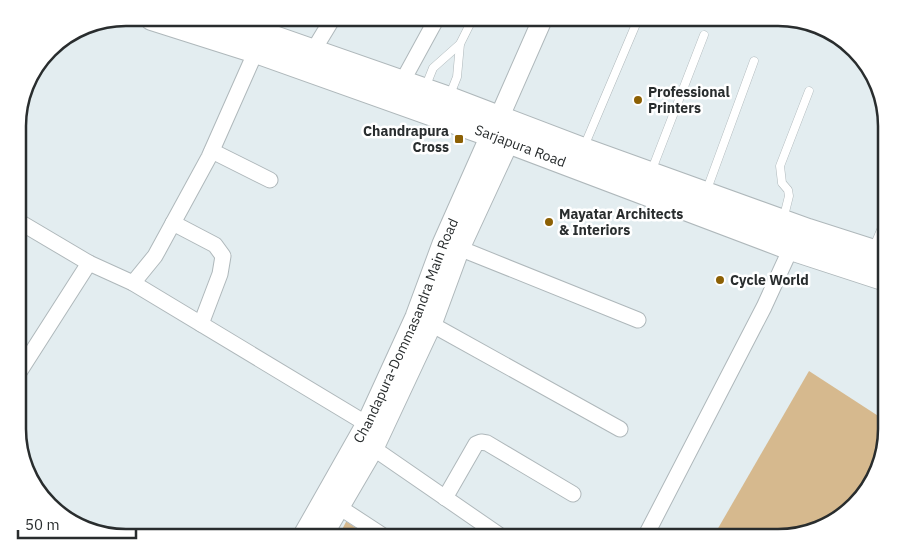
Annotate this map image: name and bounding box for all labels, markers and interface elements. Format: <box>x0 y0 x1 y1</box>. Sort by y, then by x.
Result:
place label: Professional Printers <box>648 83 730 117</box>
marker: Professional Printers <box>632 94 644 106</box>
street label: Sarjapura Road <box>472 121 568 171</box>
place label: Chandrapura Cross <box>363 122 449 156</box>
marker: Chandrapura Cross <box>453 133 465 145</box>
place label: Mayatar Architects & Interiors <box>559 205 683 239</box>
street label: Chandapura-Dommasandra Main Road <box>349 215 462 446</box>
marker: Mayatar Architects & Interiors <box>543 216 555 228</box>
place label: Cycle World <box>730 271 809 289</box>
marker: Cycle World <box>714 274 726 286</box>
scale bar <box>18 508 135 540</box>
text: 50 m <box>25 515 60 534</box>

